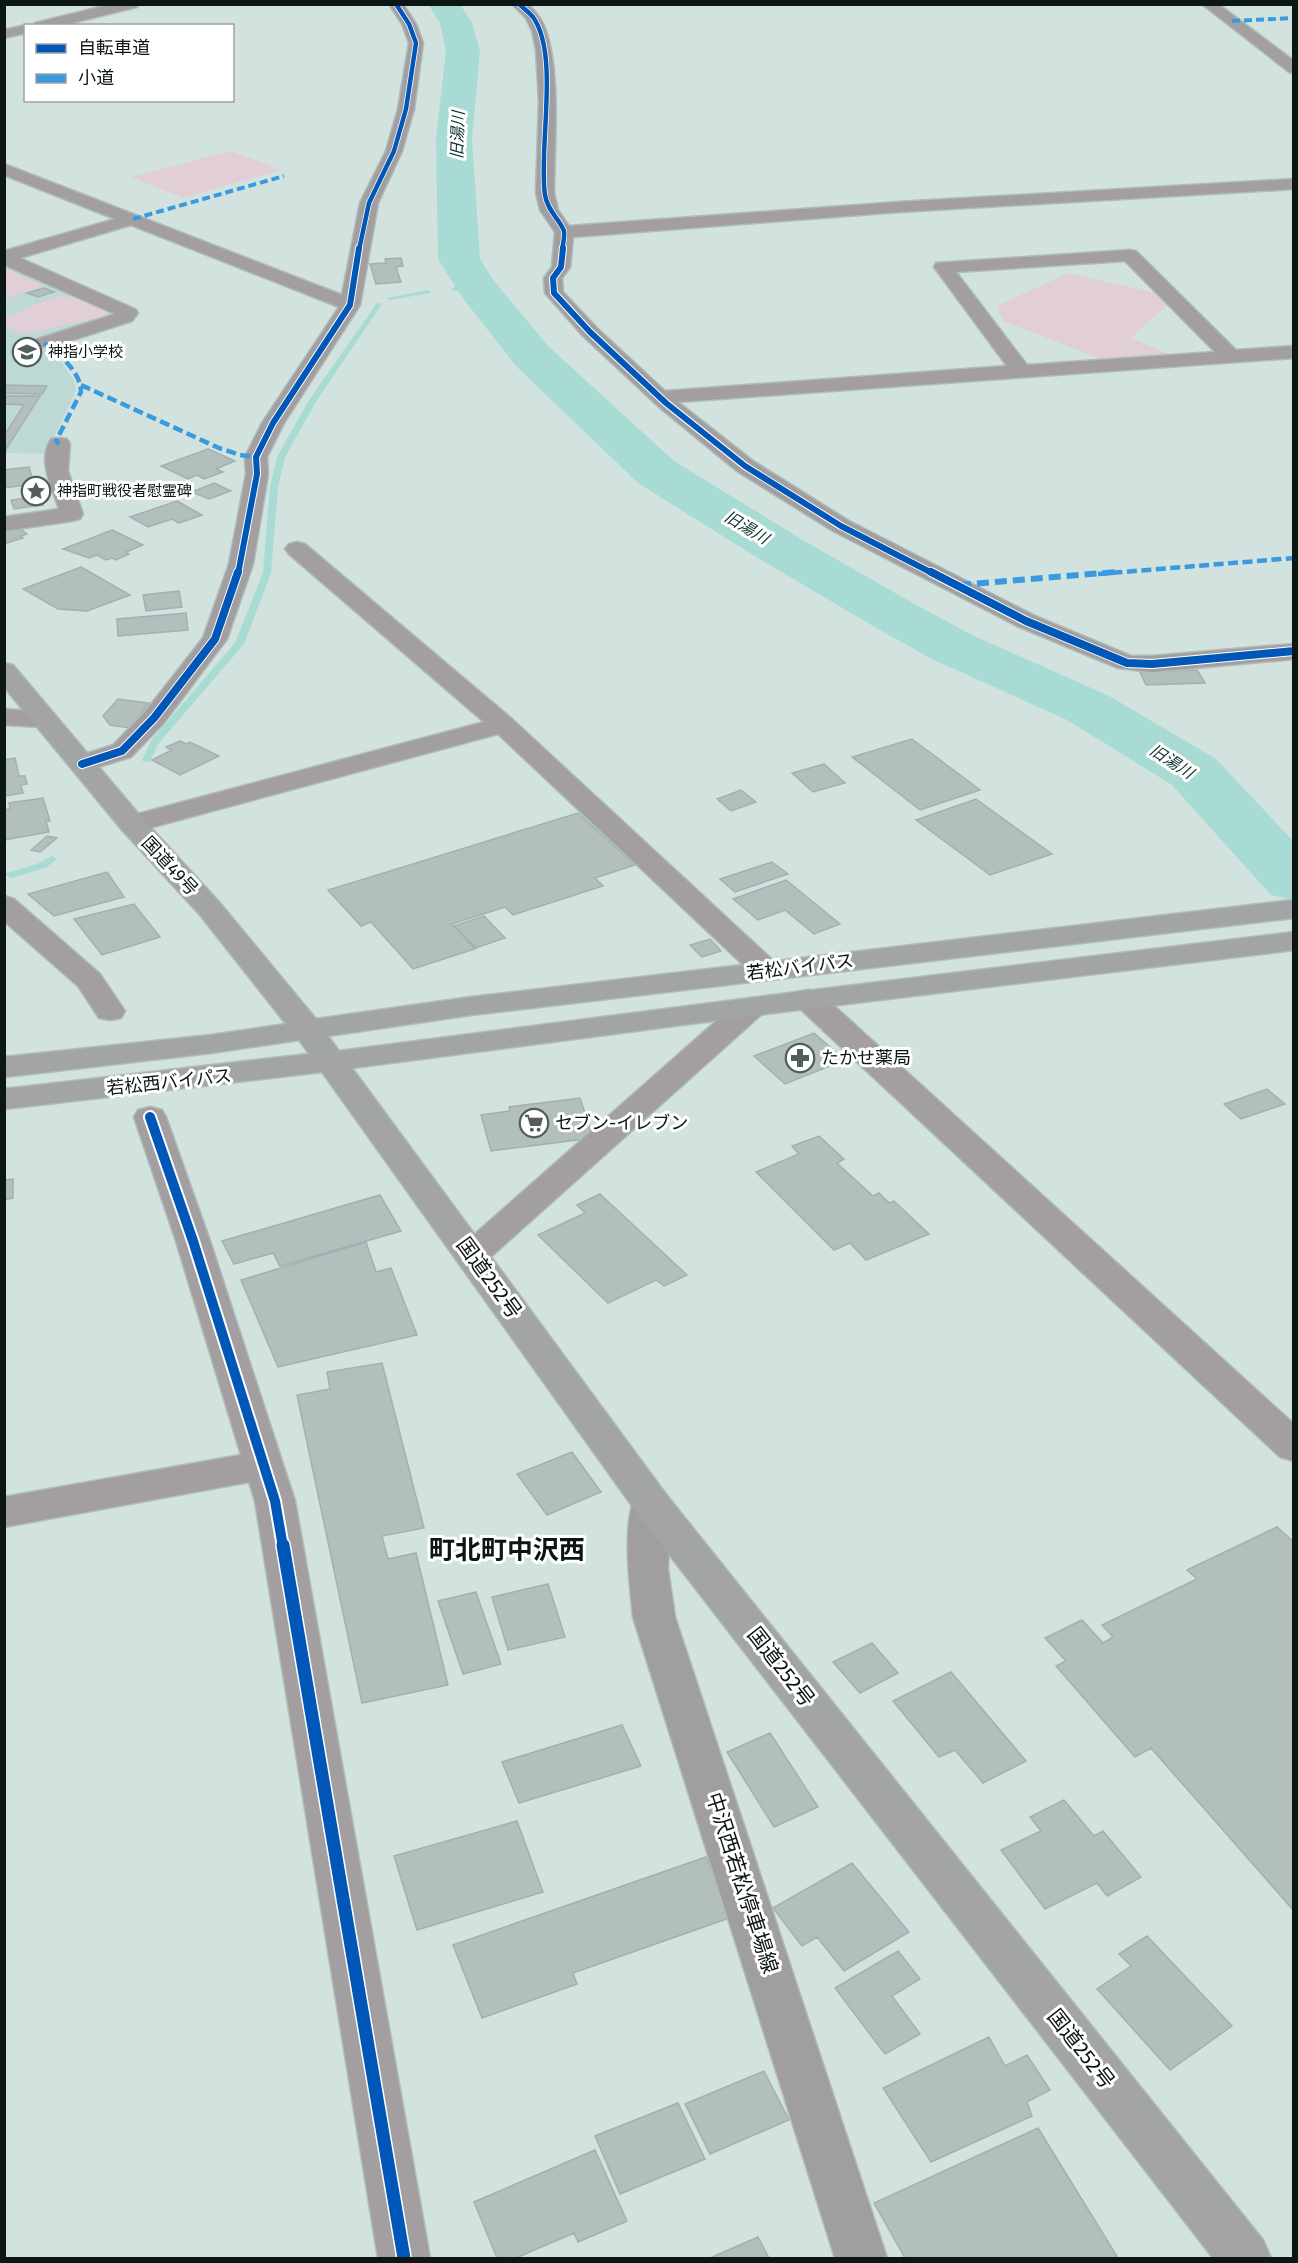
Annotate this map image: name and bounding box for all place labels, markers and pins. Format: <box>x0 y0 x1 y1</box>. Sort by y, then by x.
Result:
school or university icon: 神指小学校 <box>11 336 43 368</box>
place label: 神指小学校 <box>48 343 123 361</box>
place icon: 神指町戦役者慰霊碑 <box>20 475 52 507</box>
place label: 神指町戦役者慰霊碑 <box>57 482 192 500</box>
pharmacy icon: たかせ薬局 <box>784 1042 816 1074</box>
place label: たかせ薬局 <box>821 1047 911 1069</box>
supermarket icon: セブン-イレブン <box>518 1107 550 1139</box>
place label: セブン-イレブン <box>555 1112 688 1134</box>

